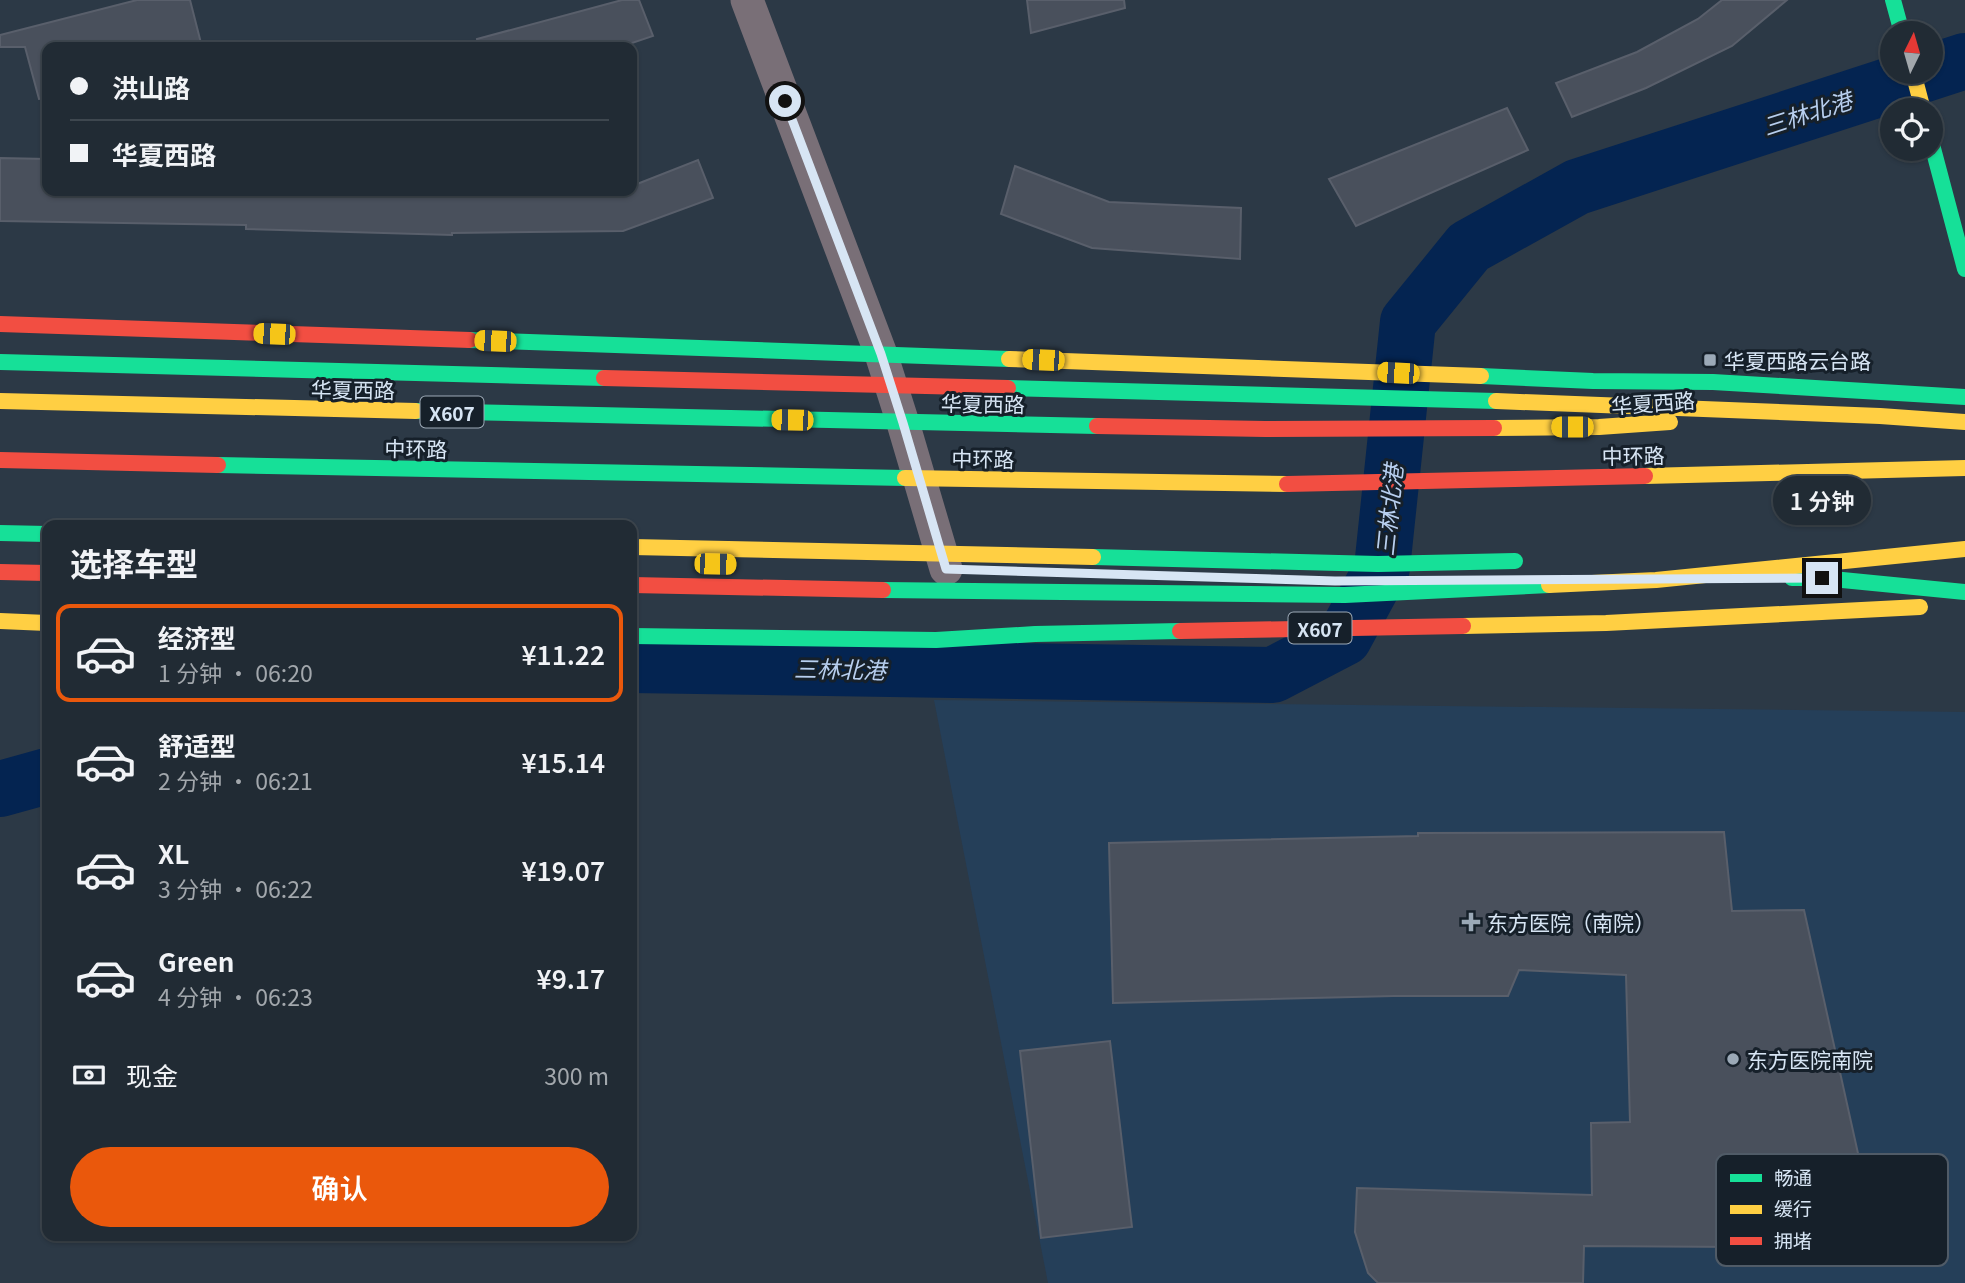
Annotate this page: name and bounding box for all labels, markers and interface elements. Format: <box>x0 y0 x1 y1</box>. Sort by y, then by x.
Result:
north arrow <box>1880 21 1942 84</box>
map controls <box>1880 21 1943 161</box>
text: 洪山路 <box>112 68 190 105</box>
water label: 三林北港 <box>1758 81 1859 142</box>
route start <box>769 85 801 117</box>
button: locate <box>1880 98 1943 161</box>
text: 华夏西路 <box>112 135 216 172</box>
car <box>253 323 296 345</box>
car <box>474 330 517 352</box>
place label: 华夏西路云台路 <box>1724 345 1871 375</box>
car <box>1022 349 1065 371</box>
marker: 华夏西路云台路 <box>1702 352 1718 368</box>
car <box>1377 361 1420 385</box>
street label: 华夏西路 <box>311 373 395 405</box>
street label: 华夏西路 <box>1610 384 1696 420</box>
street label: 华夏西路 <box>941 387 1025 419</box>
road number: X607 <box>420 396 484 428</box>
car <box>771 409 814 431</box>
car <box>1552 417 1594 438</box>
street label: 中环路 <box>384 432 448 464</box>
street label: 中环路 <box>1601 439 1665 471</box>
street label: 中环路 <box>951 442 1015 474</box>
water label: 三林北港 <box>1366 459 1410 558</box>
callout: 1 分钟 <box>1773 476 1871 526</box>
text: 1 分钟 <box>1790 483 1854 517</box>
text: 选择车型 <box>70 539 198 585</box>
car <box>694 553 737 575</box>
route end <box>1806 562 1838 594</box>
road number: X607 <box>1288 612 1352 643</box>
text: 经济型 <box>158 618 236 655</box>
icon: car <box>74 622 137 685</box>
text: ¥11.22 <box>522 635 605 672</box>
water label: 三林北港 <box>794 650 889 686</box>
text: 1 分钟 · 06:20 <box>158 655 313 689</box>
text: 舒适型 <box>158 726 236 763</box>
icon: car <box>74 730 137 793</box>
text: ¥15.14 <box>522 743 605 780</box>
text: 2 分钟 · 06:21 <box>158 763 313 797</box>
text: XL <box>158 834 189 871</box>
icon: car <box>74 838 137 901</box>
text: ¥19.07 <box>522 851 605 888</box>
text: 3 分钟 · 06:22 <box>158 871 313 905</box>
place label: 东方医院（南院） <box>1487 907 1655 937</box>
marker: 东方医院（南院） <box>1461 912 1481 932</box>
text: Green <box>158 942 234 979</box>
icon: car <box>74 946 137 1009</box>
text: ¥9.17 <box>537 959 605 996</box>
text: 4 分钟 · 06:23 <box>158 979 313 1013</box>
place label: 东方医院南院 <box>1747 1044 1873 1074</box>
marker: 东方医院南院 <box>1725 1051 1741 1067</box>
icon: cash <box>70 1056 108 1094</box>
text: 现金 <box>126 1056 178 1093</box>
text: 300 m <box>544 1058 609 1092</box>
button: 确认 <box>70 1147 609 1227</box>
legend <box>1716 1154 1948 1266</box>
text: 畅通 <box>1774 1163 1812 1190</box>
text: 缓行 <box>1774 1194 1812 1221</box>
text: 拥堵 <box>1774 1226 1812 1253</box>

